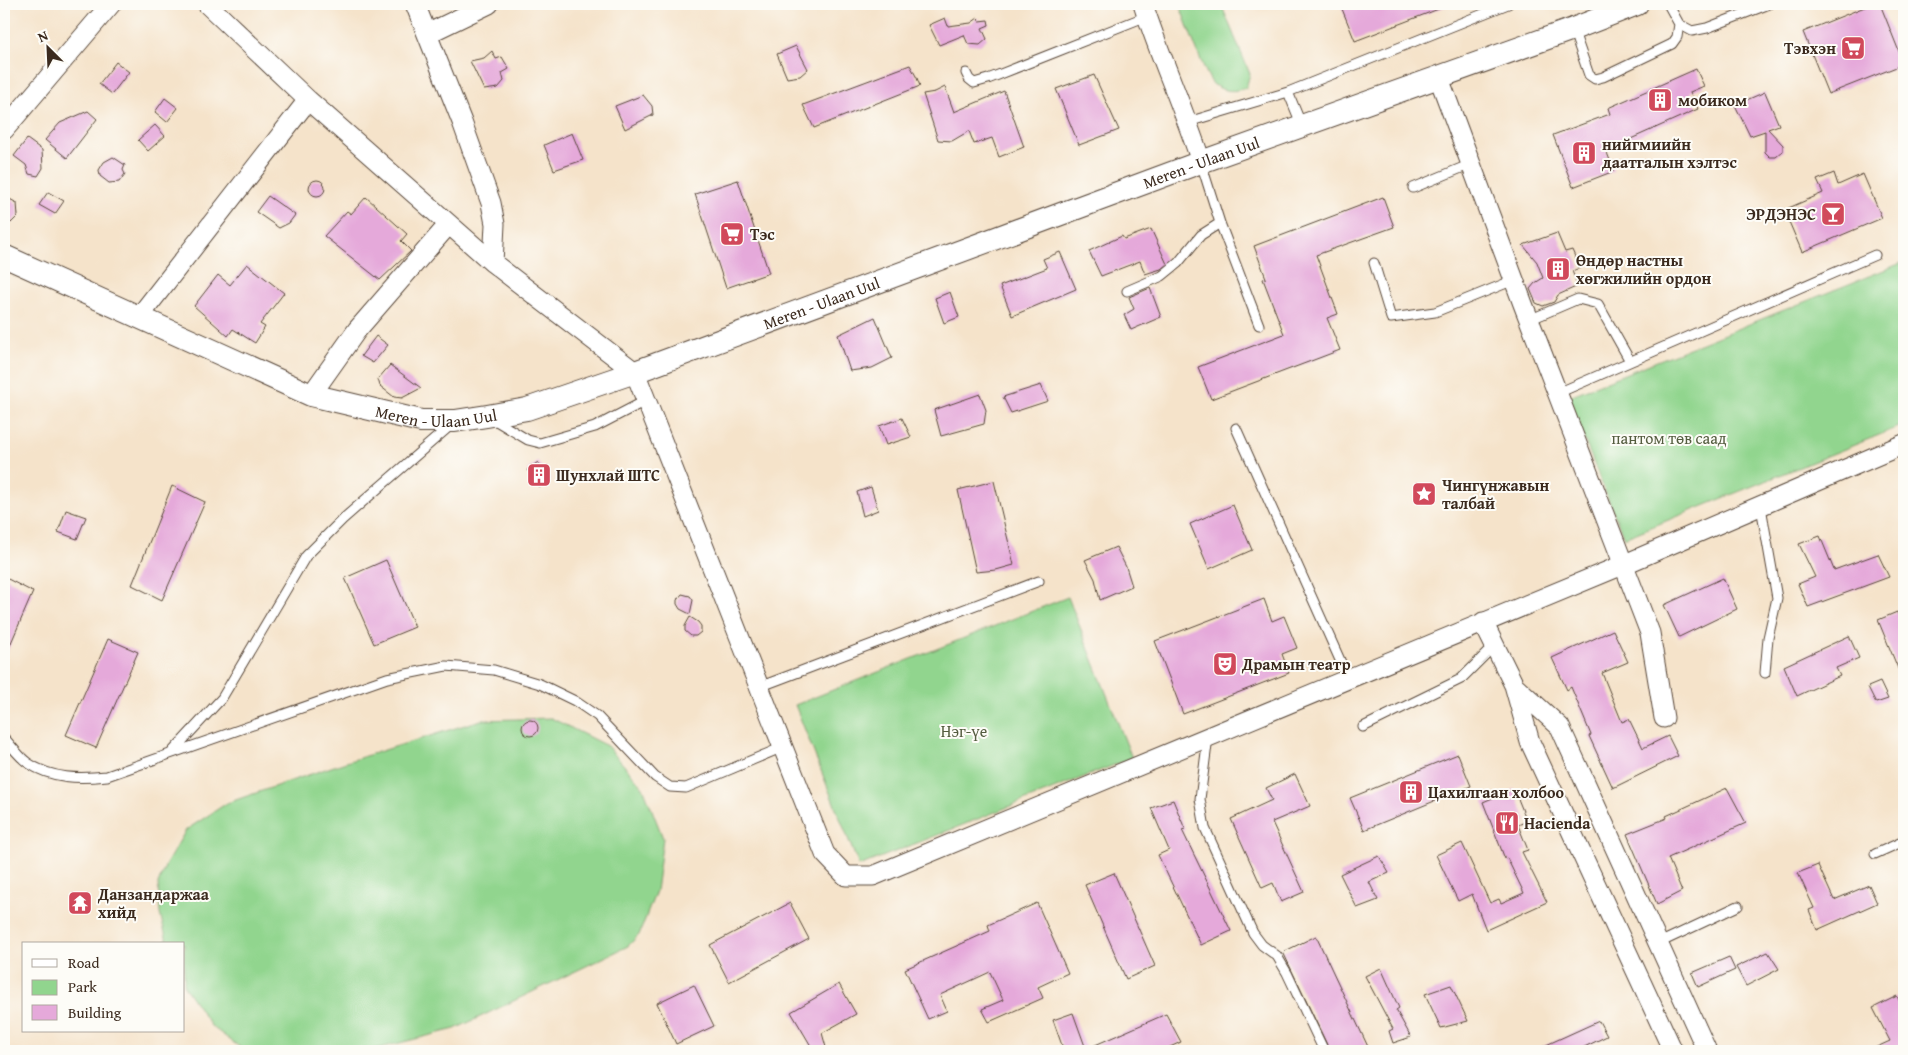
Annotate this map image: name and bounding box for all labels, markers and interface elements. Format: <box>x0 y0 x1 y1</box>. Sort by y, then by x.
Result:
north arrow <box>22 22 72 72</box>
text: N <box>34 25 52 47</box>
supermarket icon: Тэвхэн <box>1840 35 1866 61</box>
place label: Тэвхэн <box>1784 36 1836 60</box>
building icon: мобиком <box>1647 87 1673 113</box>
place label: мобиком <box>1678 88 1747 112</box>
street label: Meren - Ulaan Uul <box>1140 130 1263 195</box>
place label: нийгмиийн даатгалын хэлтэс <box>1602 132 1737 174</box>
building icon: нийгмиийн даатгалын хэлтэс <box>1571 140 1597 166</box>
bar icon: ЭРДЭНЭС <box>1820 201 1846 227</box>
place label: ЭРДЭНЭС <box>1746 202 1816 226</box>
supermarket icon: Тэс <box>719 221 745 247</box>
place label: Тэс <box>750 222 775 246</box>
place label: Өндөр настны хөгжилийн ордон <box>1576 248 1712 290</box>
building icon: Өндөр настны хөгжилийн ордон <box>1545 256 1571 282</box>
street label: Meren - Ulaan Uul <box>760 270 883 335</box>
street label: Meren - Ulaan Uul <box>373 399 499 433</box>
park label: пантом төв саад <box>1611 426 1727 450</box>
building icon: Шунхлай ШТС <box>526 462 552 488</box>
place label: Шунхлай ШТС <box>556 463 660 487</box>
place label: Чингүнжавын талбай <box>1442 473 1549 515</box>
place icon: Чингүнжавын талбай <box>1411 481 1437 507</box>
theatre icon: Драмын театр <box>1212 651 1238 677</box>
place label: Драмын театр <box>1241 652 1351 676</box>
park label: Нэг-үе <box>941 719 987 743</box>
building icon: Цахилгаан холбоо <box>1398 779 1424 805</box>
place label: Цахилгаан холбоо <box>1428 780 1565 804</box>
restaurant icon: Hacienda <box>1494 810 1520 836</box>
place label: Hacienda <box>1524 811 1591 835</box>
place label: Данзандаржаа хийд <box>97 882 210 924</box>
temple icon: Данзандаржаа хийд <box>67 890 93 916</box>
legend <box>22 942 185 1032</box>
text: Road <box>68 952 99 973</box>
text: Park <box>68 976 97 997</box>
text: Building <box>68 1002 122 1023</box>

